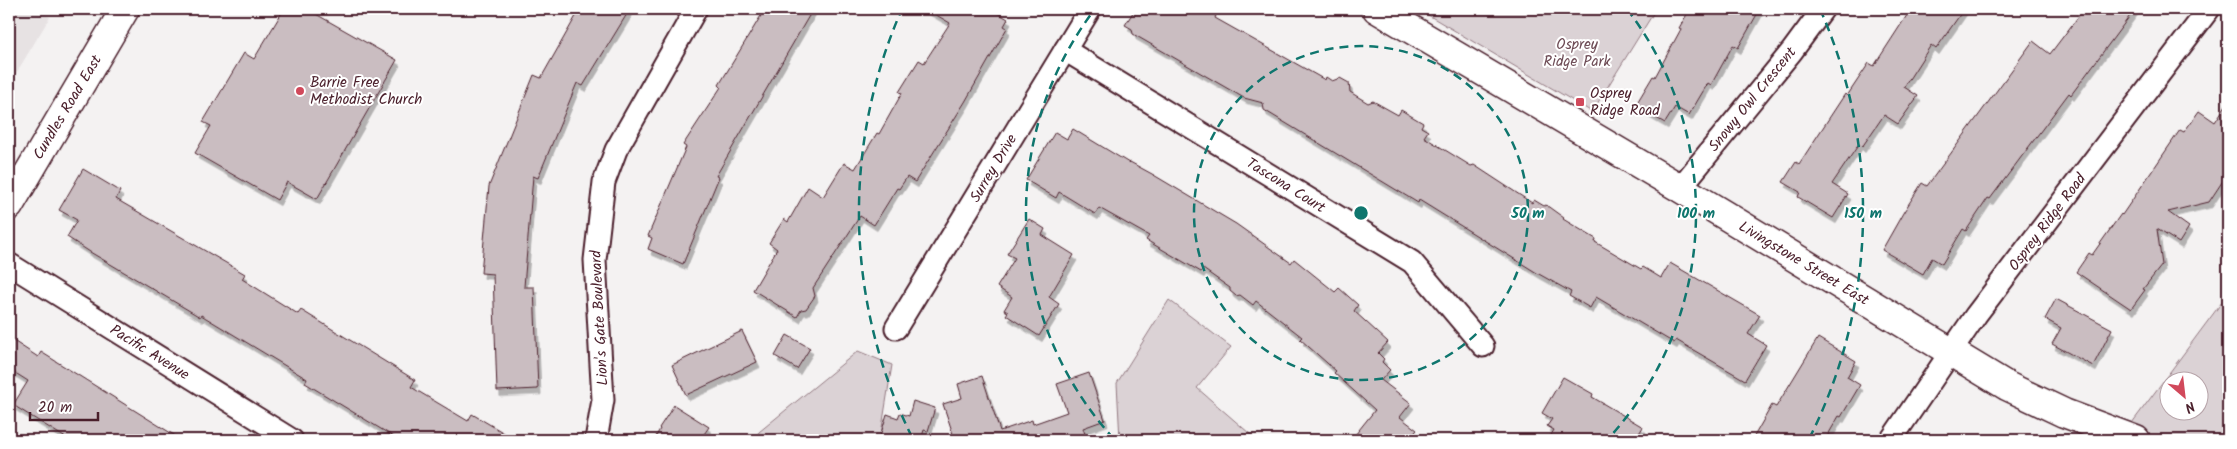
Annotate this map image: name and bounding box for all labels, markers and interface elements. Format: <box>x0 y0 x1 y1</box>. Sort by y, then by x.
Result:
park label: Osprey Ridge Park <box>1544 33 1611 74</box>
street label: Snowy Owl Crescent <box>1703 42 1803 157</box>
street label: Cundles Road East <box>27 50 109 165</box>
place label: Barrie Free Methodist Church <box>310 71 422 112</box>
place label: Osprey Ridge Road <box>1590 82 1660 123</box>
marker: Barrie Free Methodist Church <box>294 85 306 97</box>
marker: Osprey Ridge Road <box>1574 96 1586 108</box>
street label: Surrey Drive <box>964 129 1024 207</box>
street label: Tascona Court <box>1241 152 1330 220</box>
street label: Osprey Ridge Road <box>2003 168 2093 277</box>
text: 50 m <box>1510 202 1545 226</box>
text: 100 m <box>1677 202 1715 226</box>
text: 150 m <box>1844 202 1882 226</box>
centre of rings <box>1352 204 1370 222</box>
street label: Livingstone Street East <box>1734 215 1874 313</box>
street label: Lion's Gate Boulevard <box>584 249 616 386</box>
street label: Pacific Avenue <box>105 319 194 387</box>
north arrow <box>2160 372 2210 422</box>
scale bar <box>30 389 98 421</box>
text: N <box>2180 395 2199 418</box>
text: 20 m <box>38 396 72 420</box>

